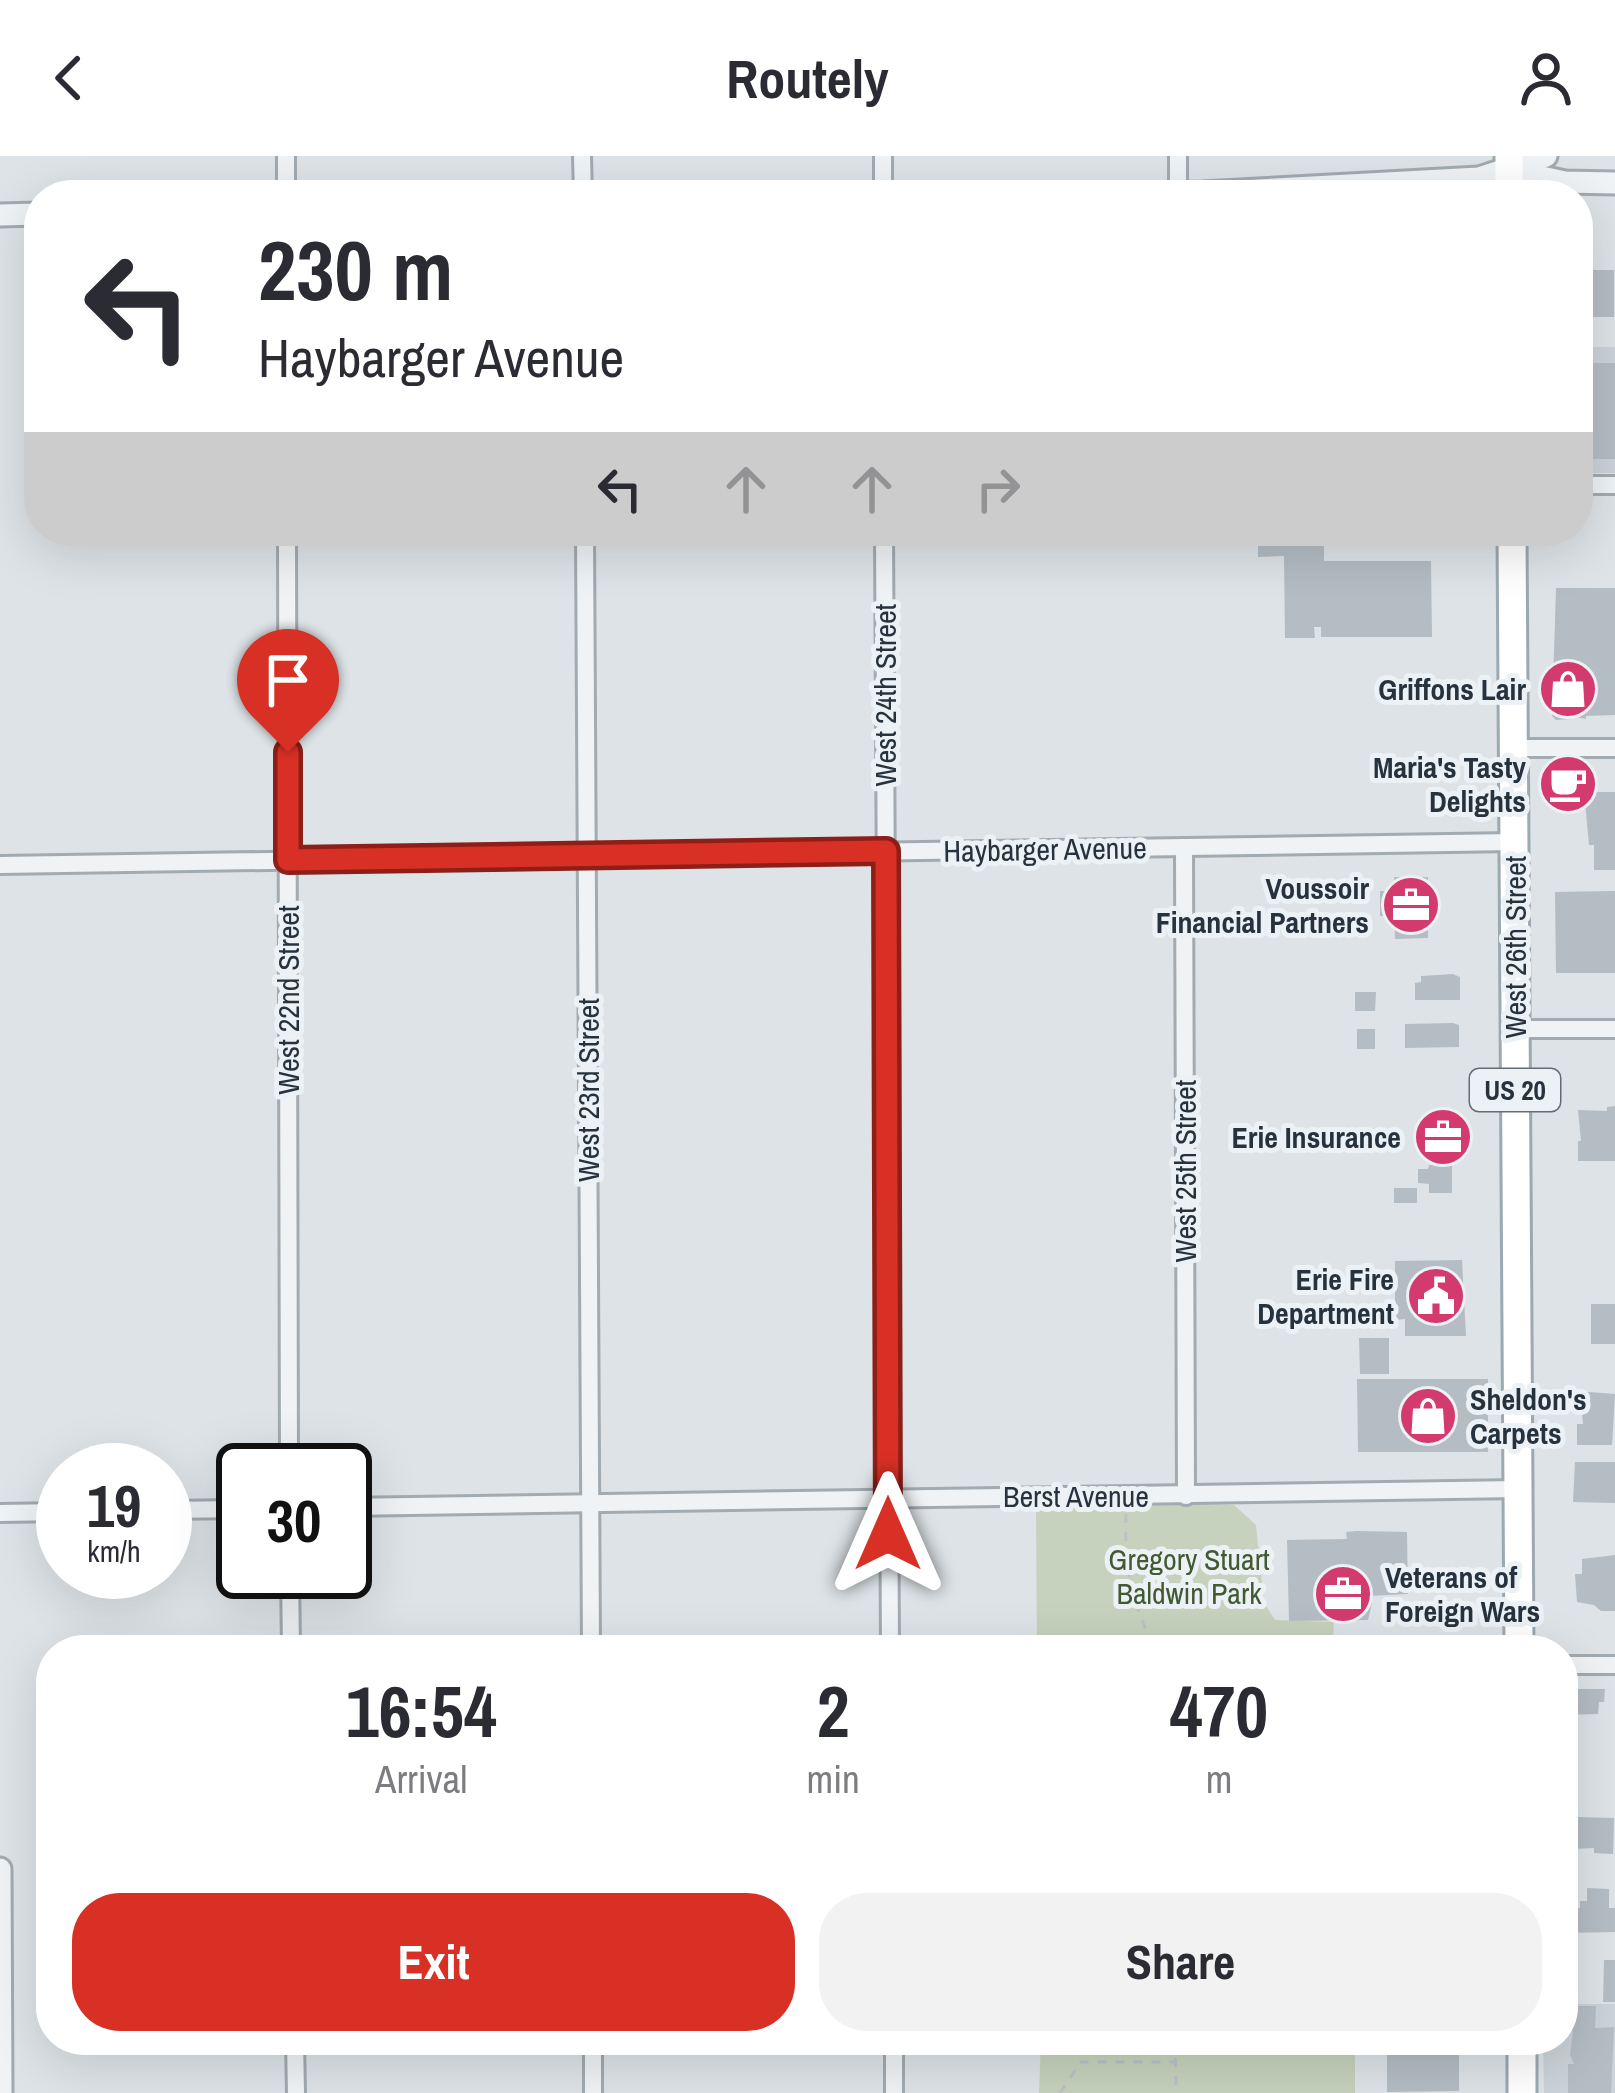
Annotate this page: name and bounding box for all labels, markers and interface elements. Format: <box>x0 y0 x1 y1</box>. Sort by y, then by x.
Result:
text: Routely <box>726 42 889 115</box>
icon: back <box>36 45 102 111</box>
icon: person <box>1513 45 1579 111</box>
text: 230 m <box>258 213 453 326</box>
icon: left <box>60 228 216 384</box>
text: Haybarger Avenue <box>258 321 624 394</box>
icon: left <box>587 456 653 522</box>
icon: ahead <box>713 456 779 522</box>
icon: ahead <box>839 456 905 522</box>
icon: right <box>965 456 1031 522</box>
street label: West 24th Street <box>865 603 905 786</box>
pin <box>237 629 339 752</box>
icon: arrive <box>255 647 321 713</box>
shop icon: Griffons Lair <box>1537 658 1599 720</box>
place label: Griffons Lair <box>1378 669 1526 709</box>
place label: Maria's Tasty Delights <box>1373 747 1526 821</box>
cafe icon: Maria's Tasty Delights <box>1537 753 1599 815</box>
street label: Haybarger Avenue <box>943 827 1147 871</box>
street label: West 26th Street <box>1495 855 1535 1038</box>
place label: Voussoir Financial Partners <box>1156 868 1369 942</box>
office icon: Voussoir Financial Partners <box>1380 874 1442 936</box>
street label: West 22nd Street <box>268 905 308 1095</box>
street label: West 23rd Street <box>568 998 608 1182</box>
road number: US 20 <box>1470 1069 1560 1111</box>
street label: West 25th Street <box>1165 1079 1205 1262</box>
office icon: Erie Insurance <box>1412 1106 1474 1168</box>
place label: Erie Insurance <box>1231 1117 1401 1157</box>
place label: Erie Fire Department <box>1257 1259 1394 1333</box>
public building icon: Erie Fire Department <box>1405 1265 1467 1327</box>
place label: Sheldon's Carpets <box>1470 1379 1587 1453</box>
shop icon: Sheldon's Carpets <box>1397 1385 1459 1447</box>
speed limit sign: 30 <box>216 1443 372 1599</box>
text: 19 <box>87 1465 141 1546</box>
position arrow <box>825 1471 951 1597</box>
street label: Berst Avenue <box>1003 1476 1149 1516</box>
text: km/h <box>87 1531 141 1571</box>
park label: Gregory Stuart Baldwin Park <box>1108 1539 1270 1613</box>
place label: Veterans of Foreign Wars <box>1385 1557 1540 1631</box>
office icon: Veterans of Foreign Wars <box>1312 1563 1374 1625</box>
text: 16:54 <box>346 1662 497 1759</box>
text: 2 <box>817 1662 850 1759</box>
text: 470 <box>1170 1662 1268 1759</box>
text: Arrival <box>375 1753 467 1805</box>
text: min <box>807 1753 860 1805</box>
text: m <box>1206 1753 1232 1805</box>
button: Exit <box>72 1893 795 2031</box>
button: Share <box>819 1893 1542 2031</box>

